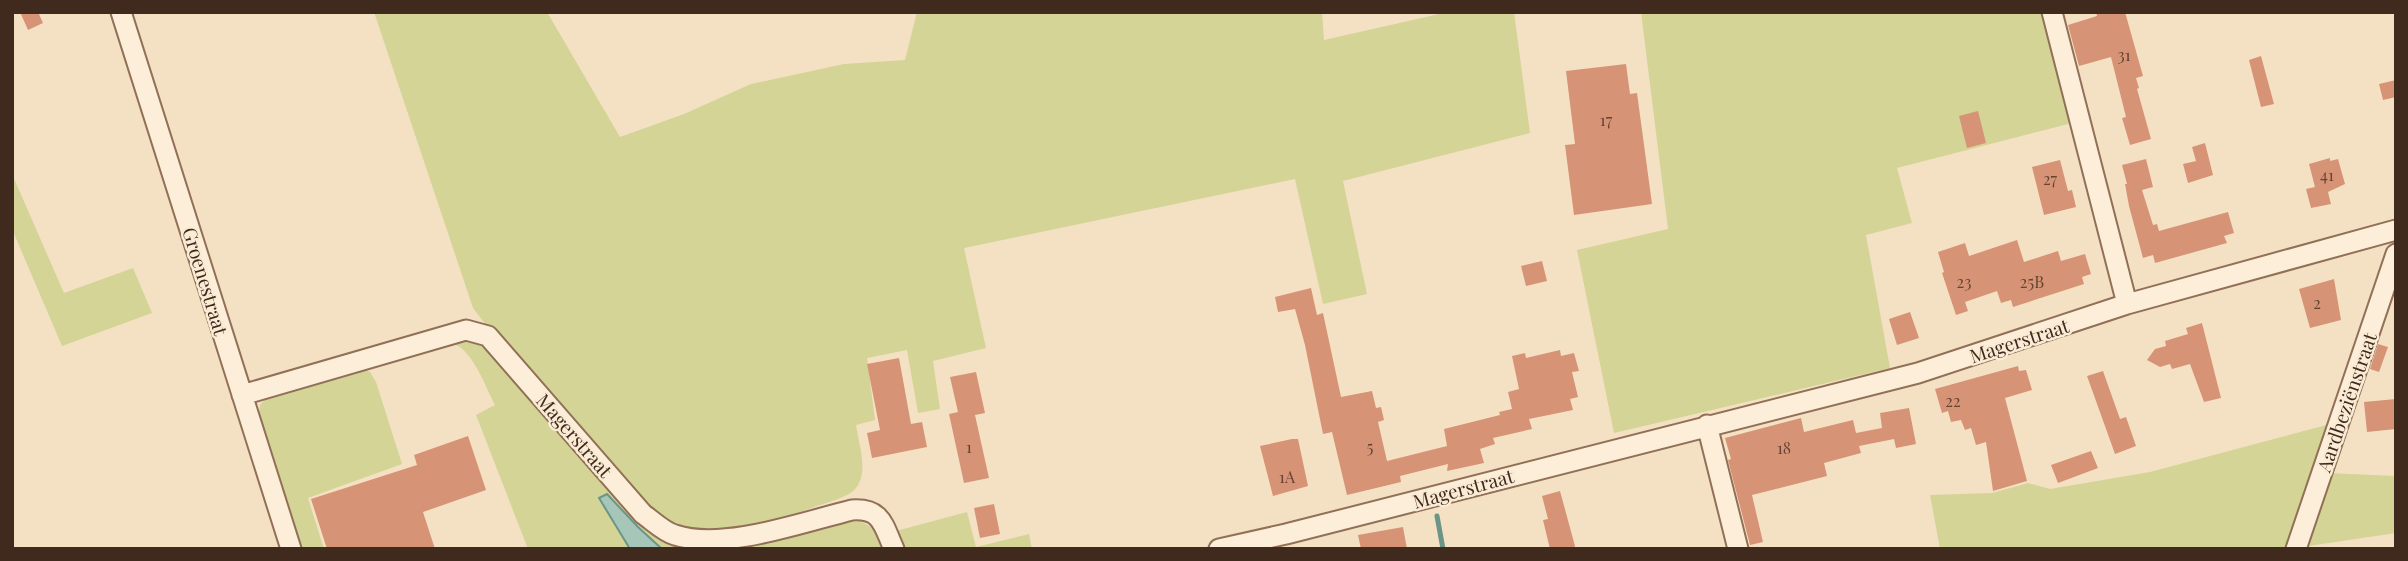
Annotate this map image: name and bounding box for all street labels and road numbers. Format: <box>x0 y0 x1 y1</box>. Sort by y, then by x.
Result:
street label: Groenestraat <box>177 224 235 338</box>
street label: Magerstraat <box>1966 312 2072 368</box>
street label: Aardbeziënstraat <box>2310 329 2382 476</box>
street label: Magerstraat <box>531 388 619 483</box>
street label: Magerstraat <box>1410 462 1516 514</box>

